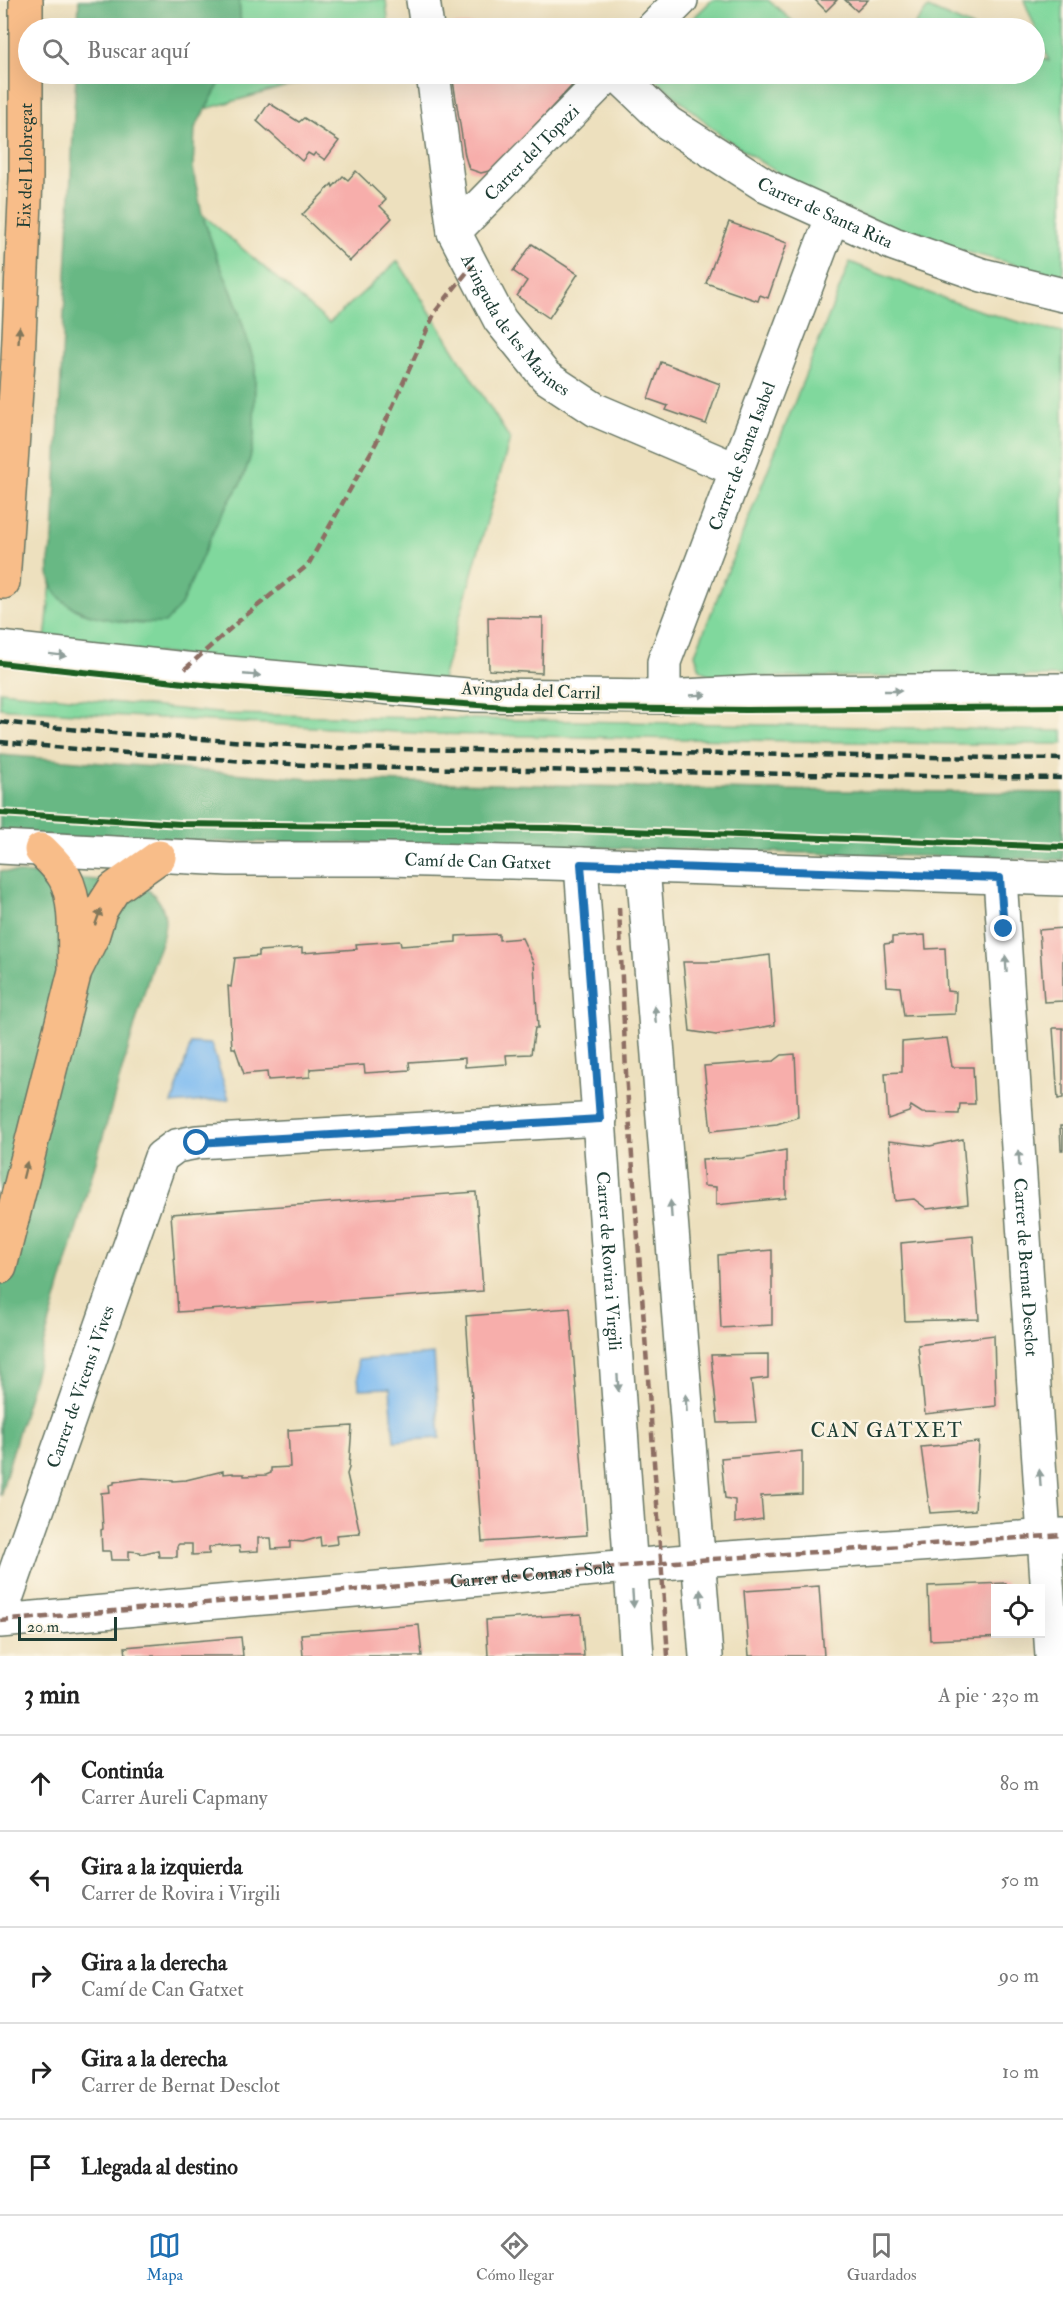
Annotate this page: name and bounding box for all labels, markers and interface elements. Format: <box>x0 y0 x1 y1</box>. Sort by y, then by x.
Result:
search box <box>18 18 1045 84</box>
icon: search <box>39 35 72 68</box>
text: Buscar aquí <box>87 37 189 65</box>
street label: Carrer del Topazi <box>479 99 584 206</box>
street label: Eix del Llobregat <box>12 103 38 229</box>
street label: Carrer de Santa Rita <box>753 172 897 254</box>
street label: Avinguda de les Marines <box>456 249 574 401</box>
one-way arrow <box>15 326 24 345</box>
street label: Carrer de Santa Isabel <box>703 378 781 534</box>
one-way arrow <box>49 651 68 660</box>
one-way arrow <box>243 670 262 680</box>
street label: Avinguda del Carril <box>460 677 601 705</box>
one-way arrow <box>883 686 902 696</box>
one-way arrow <box>689 691 708 700</box>
street label: Camí de Can Gatxet <box>404 848 551 875</box>
one-way arrow <box>94 908 104 926</box>
route end <box>990 915 1016 941</box>
one-way arrow <box>1001 954 1010 973</box>
one-way arrow <box>650 1005 660 1024</box>
route start <box>183 1129 209 1155</box>
one-way arrow <box>1014 1149 1024 1168</box>
one-way arrow <box>20 1161 30 1179</box>
street label: Carrer de Rovira i Virgili <box>591 1171 627 1352</box>
street label: Carrer de Bernat Desclot <box>1009 1177 1043 1357</box>
one-way arrow <box>666 1199 675 1218</box>
street label: Carrer de Vicens i Vives <box>41 1302 120 1471</box>
one-way arrow <box>613 1374 623 1393</box>
one-way arrow <box>681 1394 691 1413</box>
district label: CAN GATXET <box>811 1418 963 1443</box>
one-way arrow <box>1036 1469 1045 1488</box>
street label: Carrer de Comas i Solà <box>449 1556 616 1593</box>
map controls <box>991 1584 1045 1638</box>
button: locate <box>991 1584 1045 1638</box>
one-way arrow <box>696 1588 706 1607</box>
one-way arrow <box>628 1589 638 1608</box>
scale bar <box>18 1614 117 1642</box>
text: 20 m <box>27 1617 59 1637</box>
text: 3 min <box>24 1679 80 1711</box>
text: A pie · 230 m <box>938 1683 1039 1708</box>
text: Continúa <box>81 1757 164 1785</box>
icon: ahead <box>24 1767 57 1800</box>
text: 80 m <box>1000 1771 1039 1796</box>
text: Carrer Aureli Capmany <box>81 1785 268 1810</box>
text: Gira a la izquierda <box>81 1853 242 1881</box>
icon: left <box>24 1863 57 1896</box>
text: 50 m <box>1000 1867 1039 1892</box>
text: Carrer de Rovira i Virgili <box>81 1881 280 1906</box>
text: Gira a la derecha <box>81 1949 227 1977</box>
icon: right <box>24 1959 57 1992</box>
text: 90 m <box>999 1963 1039 1988</box>
text: Camí de Can Gatxet <box>81 1977 244 2002</box>
text: Gira a la derecha <box>81 2045 227 2073</box>
icon: right <box>24 2055 57 2088</box>
text: 10 m <box>1002 2059 1039 2084</box>
text: Carrer de Bernat Desclot <box>81 2073 280 2098</box>
icon: arrive <box>24 2151 57 2184</box>
text: Llegada al destino <box>81 2153 238 2181</box>
tab: Mapa <box>146 2229 183 2285</box>
tab: Cómo llegar <box>476 2229 554 2285</box>
tab: Guardados <box>847 2229 917 2285</box>

